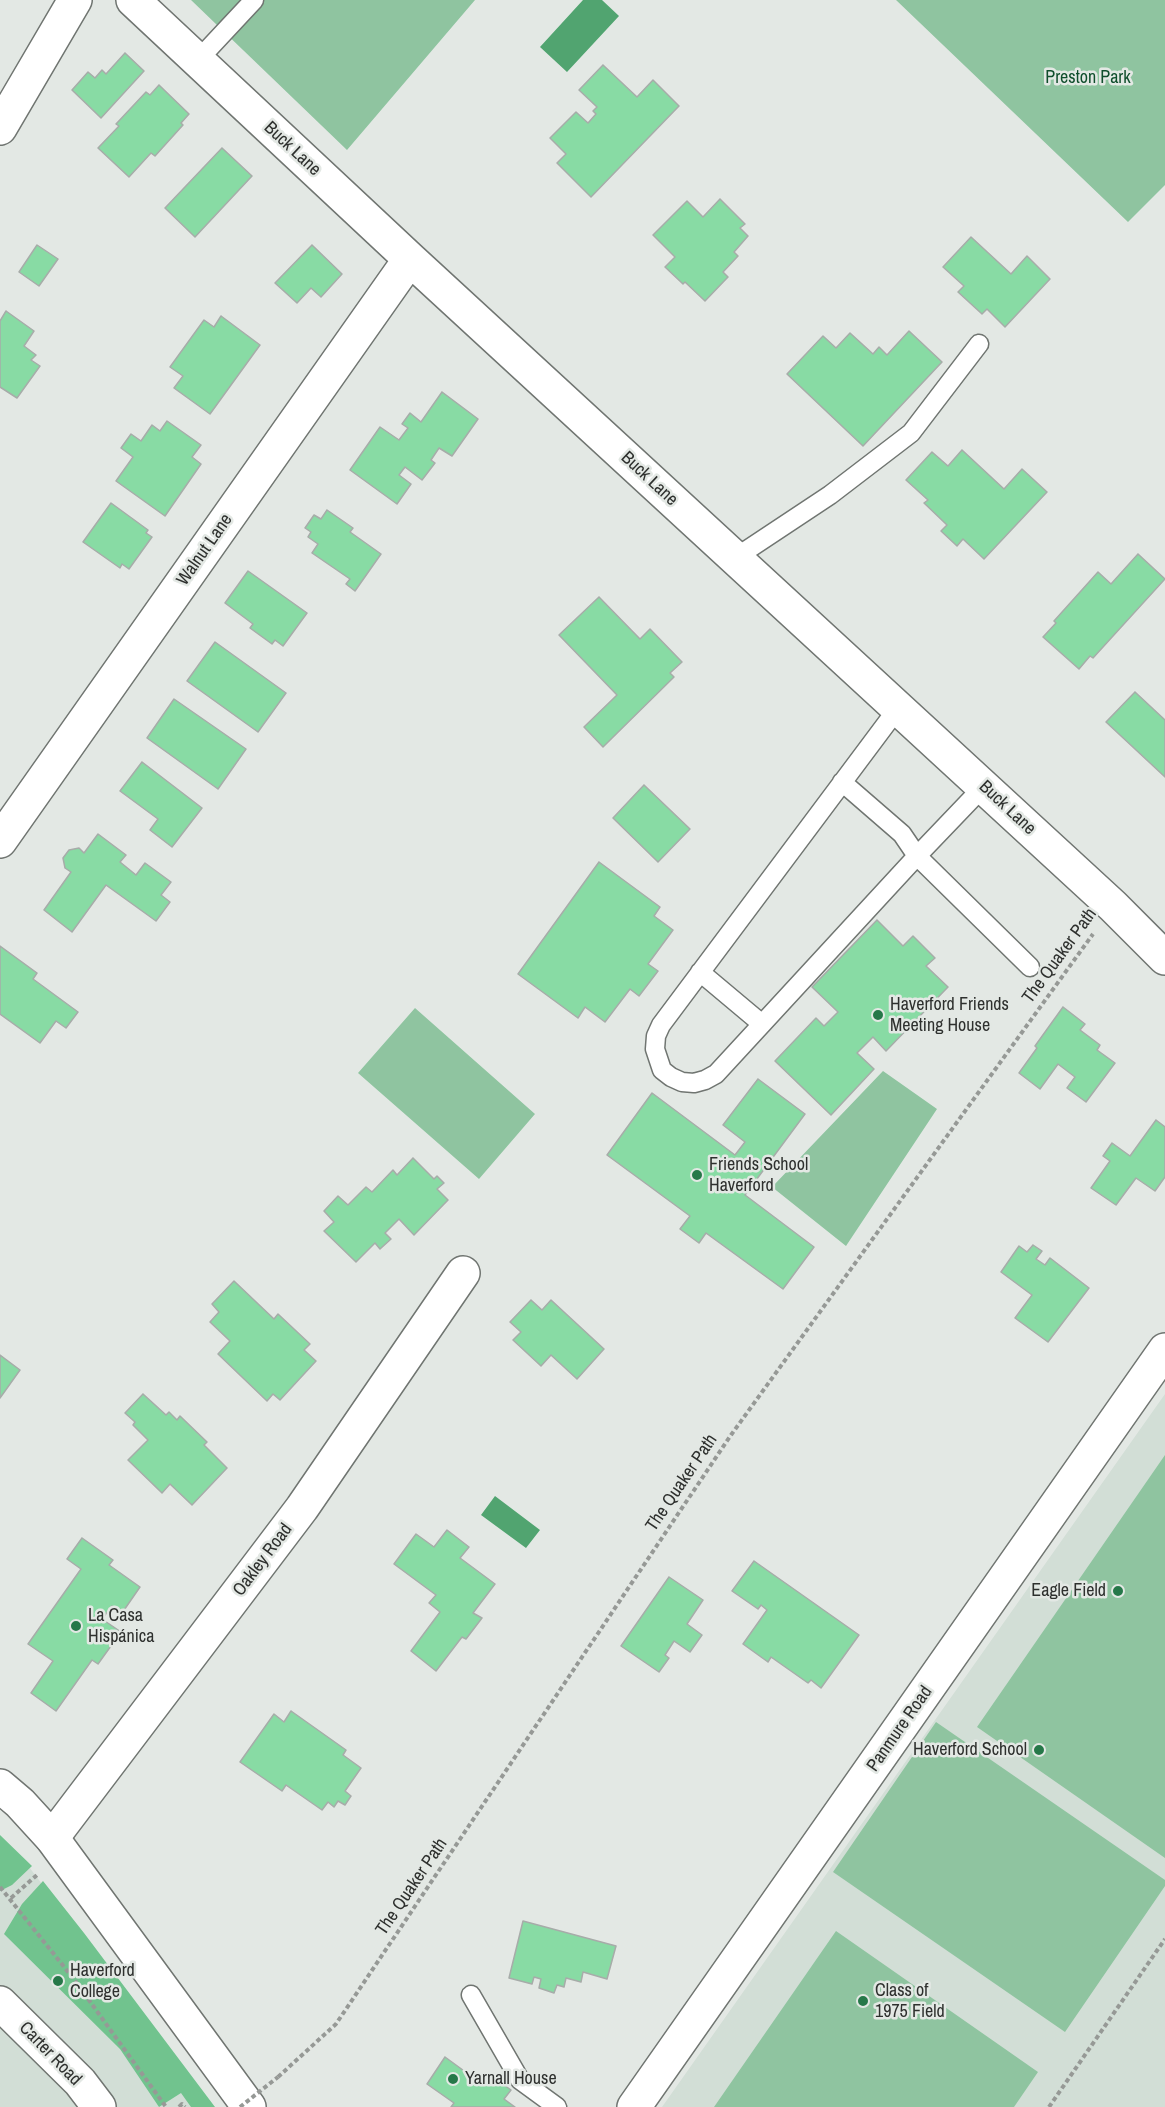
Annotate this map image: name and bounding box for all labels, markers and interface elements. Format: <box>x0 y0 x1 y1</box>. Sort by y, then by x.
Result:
park label: Preston Park <box>1045 67 1131 89</box>
street label: Buck Lane <box>259 117 325 181</box>
street label: Buck Lane <box>616 447 682 511</box>
street label: Walnut Lane <box>173 510 237 590</box>
street label: Buck Lane <box>974 776 1040 840</box>
street label: The Quaker Path <box>1018 904 1102 1008</box>
place label: Haverford Friends Meeting House <box>890 994 1009 1036</box>
marker: Haverford Friends Meeting House <box>871 1008 885 1022</box>
place label: Friends School Haverford <box>709 1154 808 1196</box>
marker: Friends School Haverford <box>690 1168 704 1182</box>
street label: The Quaker Path <box>642 1430 722 1536</box>
street label: Oakley Road <box>229 1519 297 1601</box>
place label: Eagle Field <box>1031 1580 1106 1602</box>
marker: Eagle Field <box>1111 1584 1125 1598</box>
place label: La Casa Hispánica <box>88 1605 154 1648</box>
marker: La Casa Hispánica <box>69 1619 83 1633</box>
street label: Panmure Road <box>863 1682 937 1776</box>
place label: Haverford School <box>913 1739 1027 1761</box>
marker: Haverford School <box>1032 1743 1046 1757</box>
street label: The Quaker Path <box>372 1834 452 1940</box>
place label: Haverford College <box>70 1960 135 2002</box>
marker: Haverford College <box>51 1974 65 1988</box>
place label: Class of 1975 Field <box>875 1980 945 2022</box>
marker: Class of 1975 Field <box>856 1994 870 2008</box>
street label: Carter Road <box>14 2018 86 2090</box>
place label: Yarnall House <box>465 2068 557 2090</box>
marker: Yarnall House <box>446 2072 460 2086</box>

